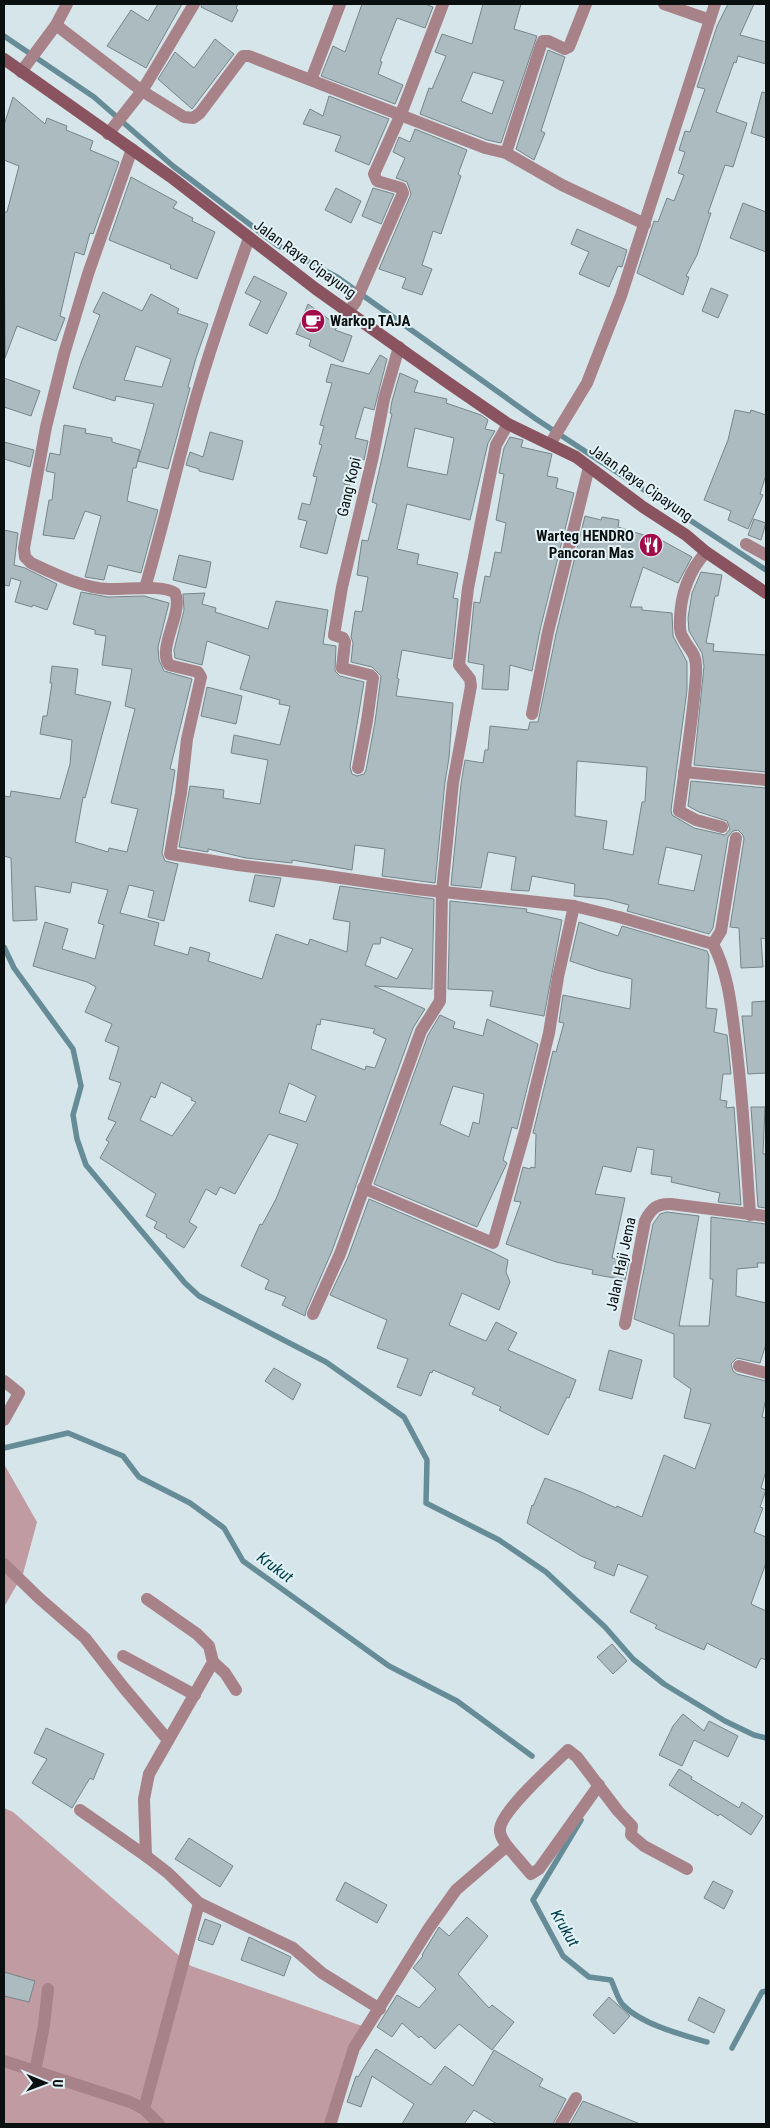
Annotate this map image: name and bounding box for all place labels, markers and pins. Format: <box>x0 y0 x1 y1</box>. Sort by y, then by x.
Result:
cafe icon: Warkop TAJA <box>300 308 326 334</box>
place label: Warkop TAJA <box>330 312 411 330</box>
place label: Warteg HENDRO Pancoran Mas <box>536 527 634 562</box>
restaurant icon: Warteg HENDRO Pancoran Mas <box>638 532 664 558</box>

